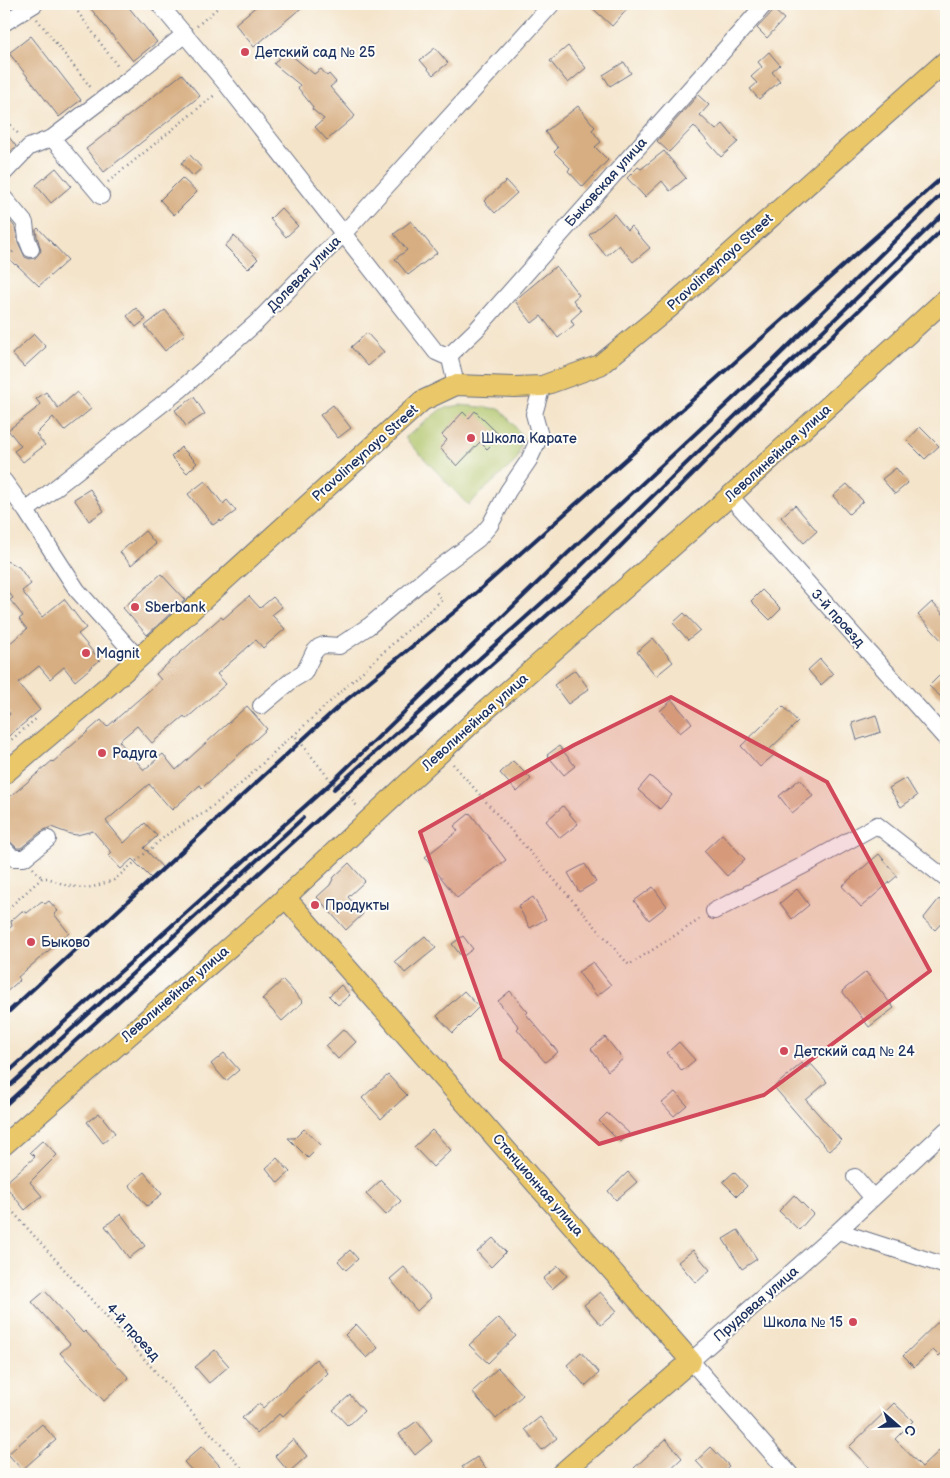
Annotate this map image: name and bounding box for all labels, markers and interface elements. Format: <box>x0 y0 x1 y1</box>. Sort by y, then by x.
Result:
place label: Детский сад № 25 <box>255 44 375 61</box>
marker: Детский сад № 25 <box>239 46 251 58</box>
street label: Быковская улица <box>561 133 651 230</box>
street label: Pravolineynaya Street <box>664 210 777 314</box>
street label: Долевая улица <box>264 232 345 315</box>
street label: Леволинейная улица <box>721 400 835 506</box>
street label: Pravolineynaya Street <box>309 401 422 505</box>
place label: Школа Карате <box>481 430 577 447</box>
marker: Школа Карате <box>465 432 477 444</box>
street label: 3-й проезд <box>808 586 869 651</box>
place label: Sberbank <box>145 599 205 616</box>
marker: Sberbank <box>129 601 141 613</box>
place label: Magnit <box>96 645 140 662</box>
marker: Magnit <box>80 647 92 659</box>
street label: Леволинейная улица <box>418 669 532 775</box>
place label: Радуга <box>112 745 158 762</box>
marker: Радуга <box>96 747 108 759</box>
place label: Продукты <box>325 897 389 914</box>
marker: Продукты <box>309 899 321 911</box>
place label: Быково <box>41 934 90 951</box>
marker: Быково <box>25 936 37 948</box>
street label: Леволинейная улица <box>117 942 233 1046</box>
place label: Детский сад № 24 <box>794 1043 915 1060</box>
marker: Детский сад № 24 <box>778 1045 790 1057</box>
street label: Станционная улица <box>489 1130 587 1240</box>
street label: Прудовая улица <box>710 1262 802 1345</box>
street label: 4-й проезд <box>103 1300 164 1365</box>
place label: Школа № 15 <box>763 1314 843 1331</box>
marker: Школа № 15 <box>847 1316 859 1328</box>
north arrow <box>872 1400 922 1450</box>
text: С <box>900 1423 919 1438</box>

